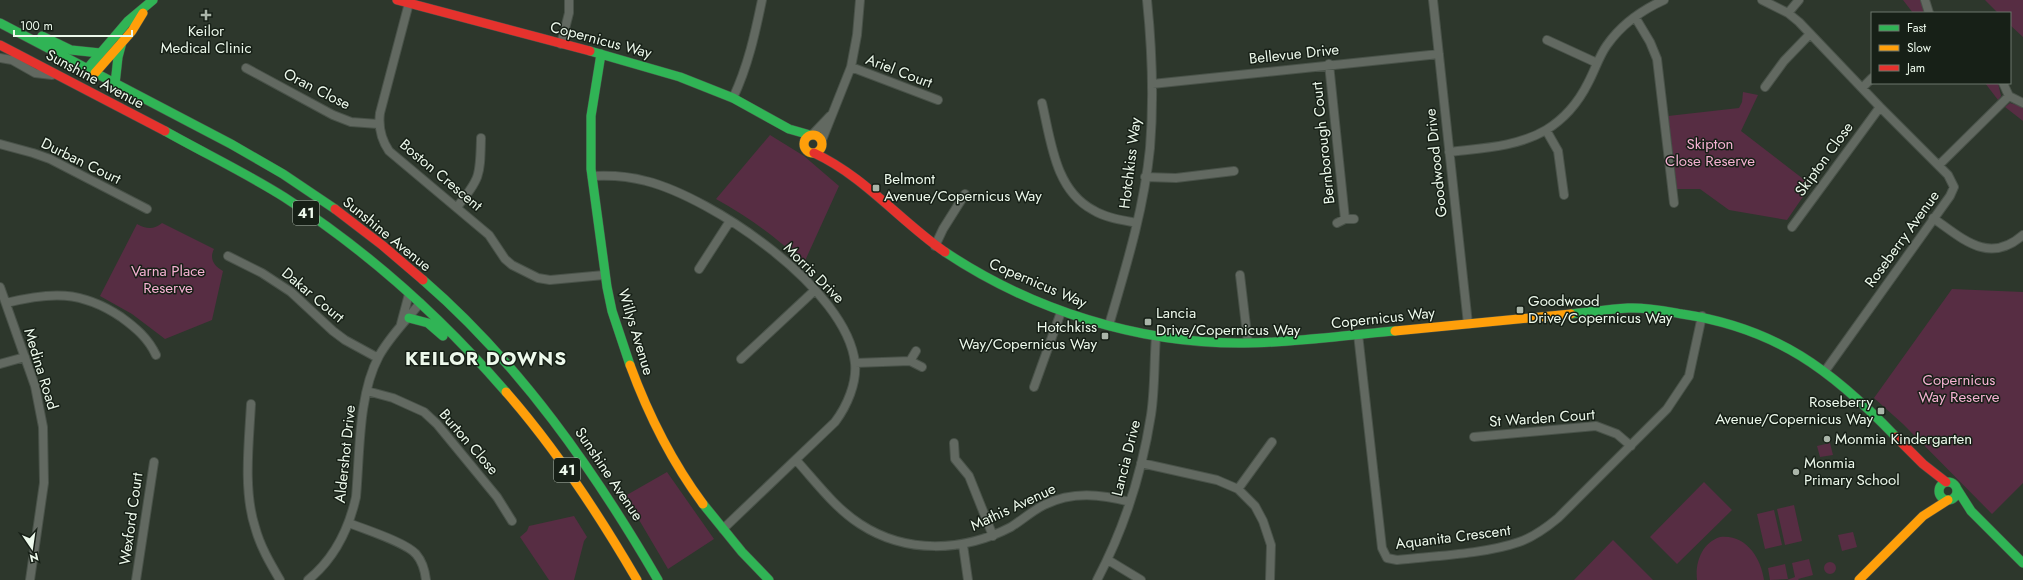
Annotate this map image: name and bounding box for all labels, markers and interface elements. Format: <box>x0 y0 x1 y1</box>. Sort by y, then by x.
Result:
marker: Keilor Medical Clinic <box>200 9 212 21</box>
scale bar <box>14 12 132 38</box>
legend <box>1871 12 2011 84</box>
street label: Copernicus Way <box>548 16 655 64</box>
text: 100 m <box>20 17 53 35</box>
text: Fast <box>1907 19 1926 37</box>
place label: Keilor Medical Clinic <box>160 20 252 59</box>
street label: Bellevue Drive <box>1248 38 1340 70</box>
text: Slow <box>1907 39 1932 57</box>
street label: Sunshine Avenue <box>42 44 148 114</box>
street label: Ariel Court <box>863 48 936 94</box>
text: Jam <box>1905 59 1925 77</box>
street label: Oran Close <box>280 63 354 115</box>
street label: Bernborough Court <box>1306 80 1340 205</box>
street label: Goodwood Drive <box>1419 107 1453 219</box>
street label: Hotchkiss Way <box>1113 116 1147 210</box>
street label: Skipton Close <box>1789 117 1859 201</box>
street label: Durban Court <box>37 132 125 190</box>
park label: Skipton Close Reserve <box>1665 133 1755 172</box>
street label: Boston Crescent <box>395 134 487 216</box>
place label: Belmont Avenue/Copernicus Way <box>884 168 1042 207</box>
marker: Belmont Avenue/Copernicus Way <box>871 183 881 193</box>
street label: Roseberry Avenue <box>1859 186 1945 292</box>
street label: Sunshine Avenue <box>338 191 436 277</box>
road number: 41 <box>293 201 319 225</box>
street label: Morris Drive <box>778 237 850 309</box>
street label: Copernicus Way <box>986 252 1091 314</box>
park label: Varna Place Reserve <box>131 260 205 299</box>
street label: Dakar Court <box>277 262 349 328</box>
street label: Willys Avenue <box>612 286 660 378</box>
place label: Goodwood Drive/Copernicus Way <box>1528 290 1673 329</box>
place label: Lancia Drive/Copernicus Way <box>1156 302 1301 341</box>
street label: Copernicus Way <box>1330 302 1436 334</box>
marker: Goodwood Drive/Copernicus Way <box>1515 305 1525 315</box>
place label: Hotchkiss Way/Copernicus Way <box>959 316 1097 355</box>
marker: Lancia Drive/Copernicus Way <box>1143 317 1153 327</box>
street label: Medina Road <box>18 325 64 413</box>
marker: Hotchkiss Way/Copernicus Way <box>1100 331 1110 341</box>
district label: KEILOR DOWNS <box>405 345 567 372</box>
park label: Copernicus Way Reserve <box>1918 369 2000 408</box>
place label: Roseberry Avenue/Copernicus Way <box>1715 391 1873 430</box>
street label: St Warden Court <box>1488 403 1596 433</box>
street label: Aldershot Drive <box>329 404 361 504</box>
street label: Burton Close <box>434 404 504 480</box>
marker: Roseberry Avenue/Copernicus Way <box>1876 406 1886 416</box>
street label: Lancia Drive <box>1106 417 1146 498</box>
street label: Sunshine Avenue <box>570 423 649 525</box>
place label: Monmia Kindergarten <box>1835 428 1972 450</box>
marker: Monmia Kindergarten <box>1822 434 1832 444</box>
place label: Monmia Primary School <box>1804 452 1900 491</box>
road number: 41 <box>554 458 580 482</box>
marker: Monmia Primary School <box>1791 467 1801 477</box>
street label: Wexford Court <box>114 471 148 567</box>
street label: Mathis Avenue <box>967 477 1060 536</box>
street label: Aquanita Crescent <box>1394 519 1512 555</box>
north arrow <box>12 528 52 568</box>
text: N <box>28 549 40 567</box>

